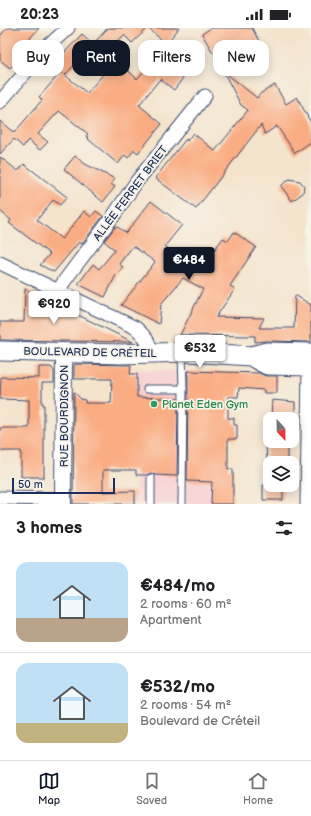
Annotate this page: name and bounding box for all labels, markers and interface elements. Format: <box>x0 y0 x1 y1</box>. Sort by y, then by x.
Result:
text: 20:23 <box>20 5 59 24</box>
chip: Buy <box>12 40 64 76</box>
chip: Rent <box>72 40 130 76</box>
chip: Filters <box>138 40 205 76</box>
chip: New <box>213 40 269 76</box>
street label: ALLÉE FERRET BRIET <box>90 142 171 243</box>
pin: €484 <box>165 247 213 281</box>
text: €484 <box>173 252 205 268</box>
pin: €920 <box>30 291 78 325</box>
text: €920 <box>37 296 71 312</box>
pin: €532 <box>176 335 224 369</box>
text: €532 <box>184 340 216 356</box>
street label: BOULEVARD DE CRÉTEIL <box>23 344 158 360</box>
street label: RUE BOURDIGNON <box>58 365 71 467</box>
place label: Planet Eden Gym <box>162 398 248 411</box>
marker: Planet Eden Gym <box>149 399 159 409</box>
north arrow <box>263 412 299 448</box>
map controls <box>263 412 299 492</box>
button: layers <box>263 456 299 492</box>
scale bar <box>12 476 115 495</box>
text: 50 m <box>18 478 43 491</box>
icon: filters <box>273 517 295 539</box>
text: 3 homes <box>16 518 82 538</box>
text: €484/mo <box>140 576 215 596</box>
icon: home <box>48 578 96 626</box>
text: 2 rooms · 60 m² <box>140 596 232 612</box>
text: Apartment <box>140 612 201 628</box>
text: €532/mo <box>140 677 215 697</box>
icon: home <box>48 679 96 727</box>
text: 2 rooms · 54 m² <box>140 697 231 713</box>
text: Boulevard de Créteil <box>140 713 260 729</box>
tab: Map <box>38 770 60 807</box>
tab: Saved <box>136 770 167 807</box>
tab: Home <box>243 770 273 807</box>

